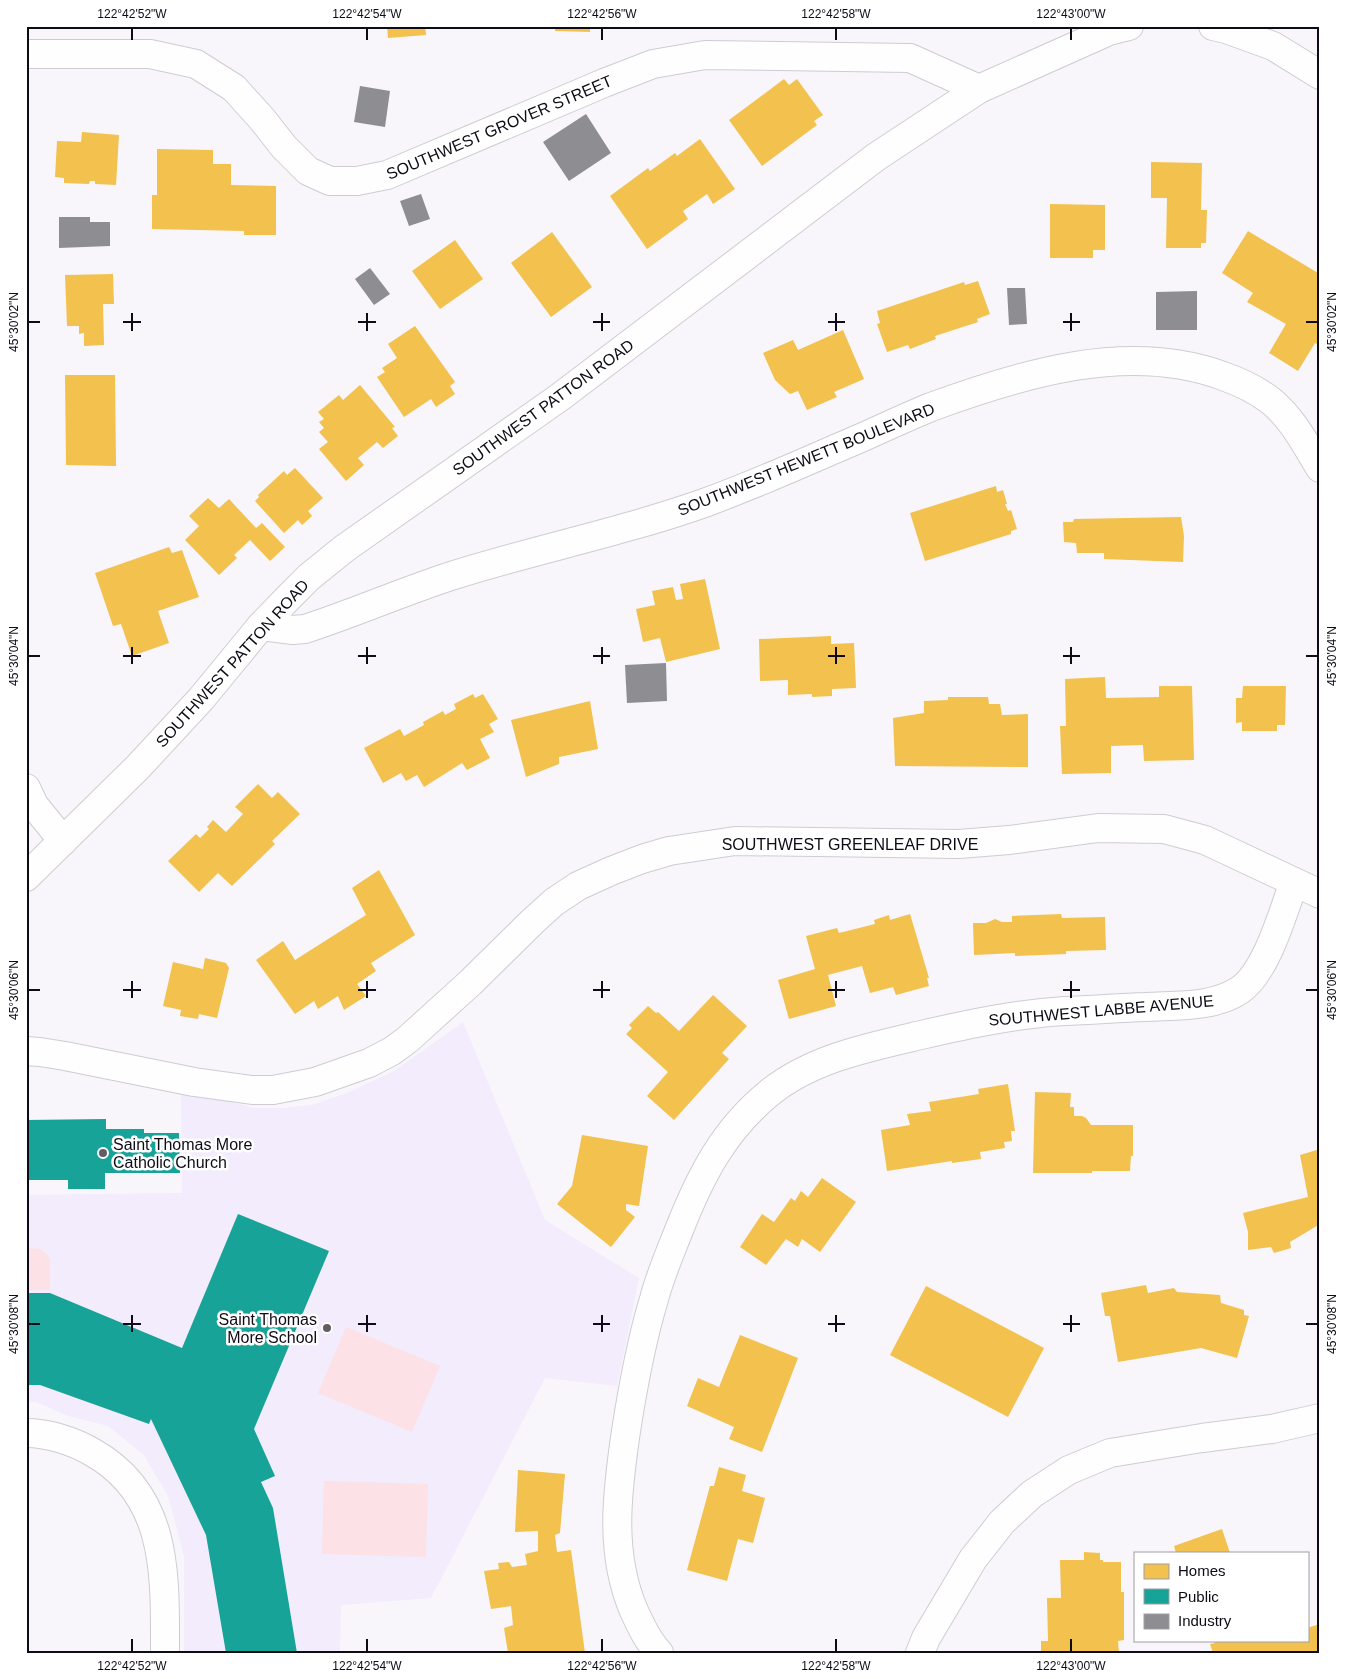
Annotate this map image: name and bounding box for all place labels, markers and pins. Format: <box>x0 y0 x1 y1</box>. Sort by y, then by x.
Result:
place label: Saint Thomas More Catholic Church <box>113 1136 252 1171</box>
marker: Saint Thomas More Catholic Church <box>97 1147 109 1159</box>
place label: Saint Thomas More School <box>219 1311 317 1346</box>
marker: Saint Thomas More School <box>321 1322 333 1334</box>

